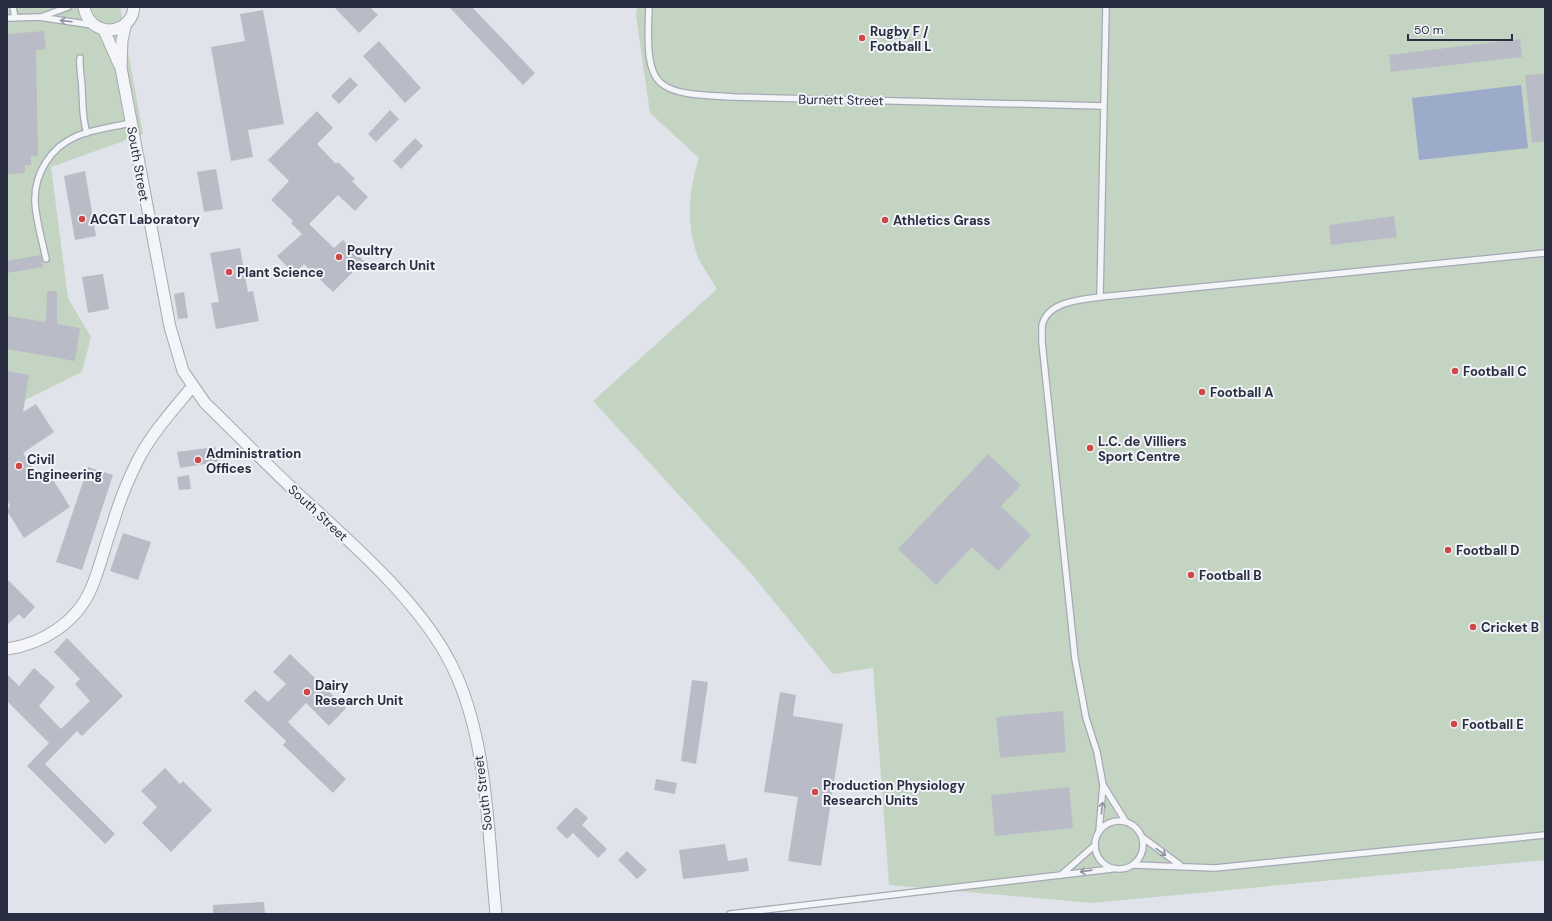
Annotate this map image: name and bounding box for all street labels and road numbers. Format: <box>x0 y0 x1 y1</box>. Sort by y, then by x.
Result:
street label: Burnett Street <box>798 91 884 109</box>
street label: South Street <box>123 125 153 203</box>
street label: South Street <box>285 481 351 545</box>
street label: South Street <box>470 754 496 832</box>

